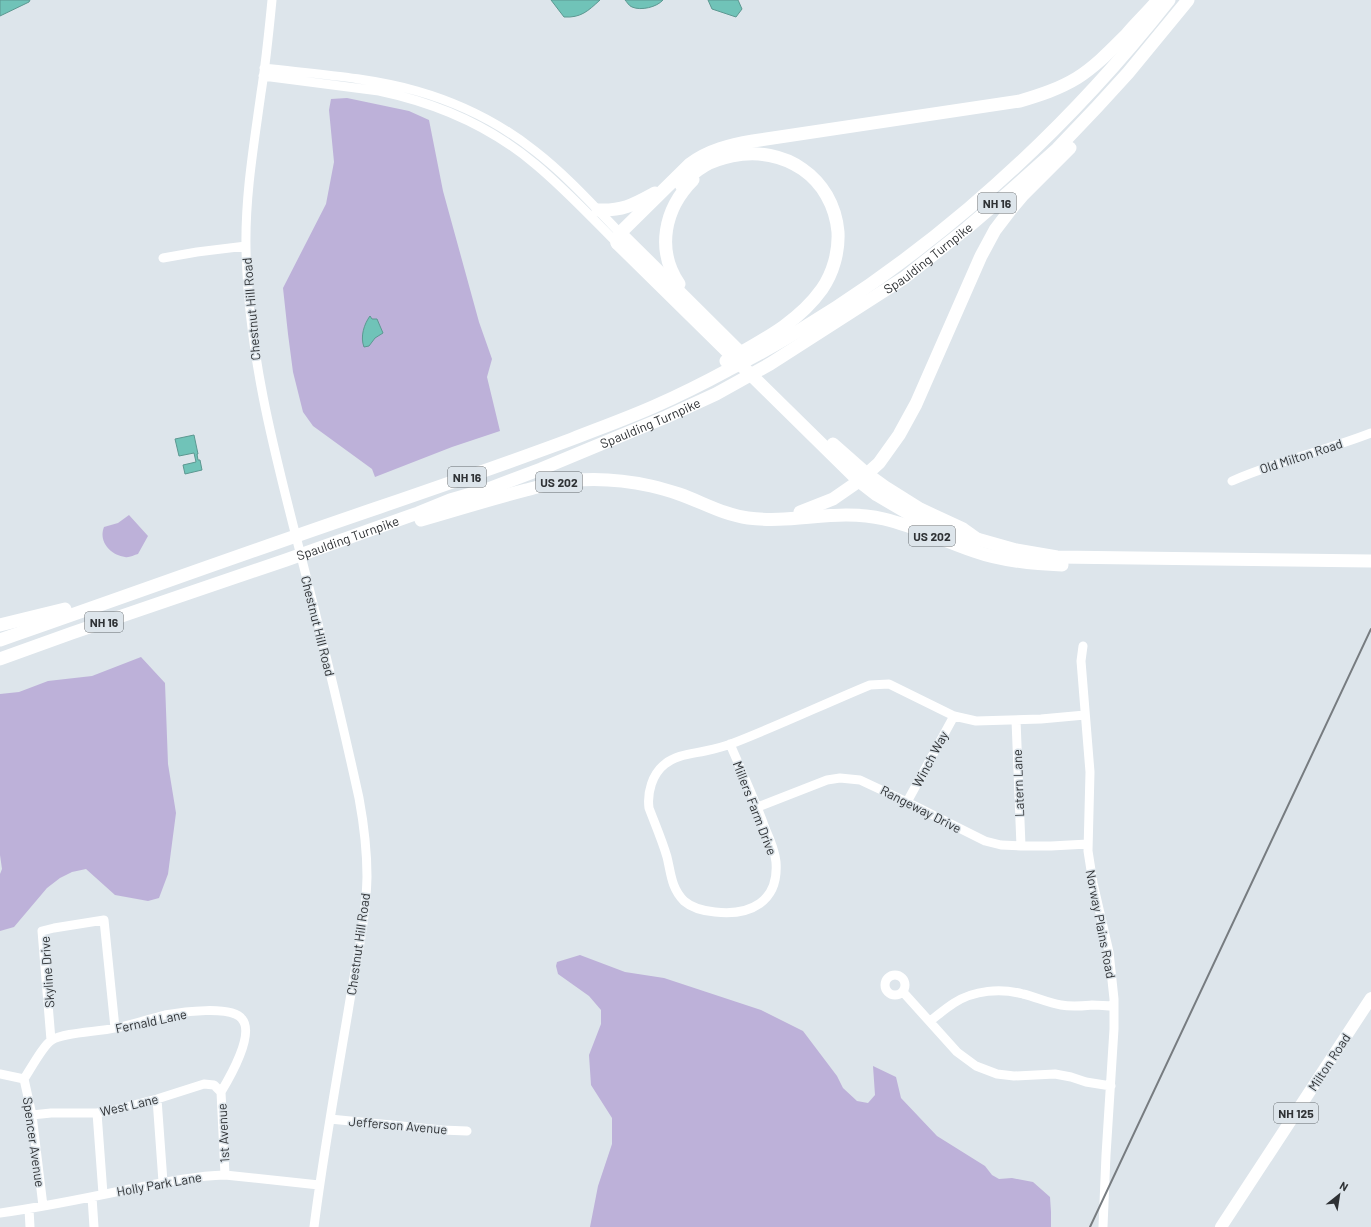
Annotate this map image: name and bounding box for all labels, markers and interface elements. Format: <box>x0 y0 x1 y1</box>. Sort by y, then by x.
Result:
road number: NH 16 <box>978 193 1016 213</box>
street label: Spaulding Turnpike <box>880 219 976 297</box>
street label: Chestnut Hill Road <box>239 257 263 361</box>
street label: Spaulding Turnpike <box>598 394 703 452</box>
street label: Old Milton Road <box>1257 435 1345 477</box>
road number: NH 16 <box>448 467 486 487</box>
road number: US 202 <box>536 472 582 492</box>
street label: Spaulding Turnpike <box>294 512 401 564</box>
road number: US 202 <box>909 526 955 546</box>
street label: Chestnut Hill Road <box>298 574 338 678</box>
road number: NH 16 <box>85 612 123 632</box>
street label: Winch Way <box>909 728 951 790</box>
street label: Latern Lane <box>1009 749 1027 817</box>
street label: Millers Farm Drive <box>730 759 780 857</box>
street label: Rangeway Drive <box>878 782 964 836</box>
street label: Norway Plains Road <box>1083 868 1119 980</box>
street label: Chestnut Hill Road <box>343 892 373 996</box>
street label: Skyline Drive <box>37 936 57 1008</box>
street label: Fernald Lane <box>114 1006 188 1036</box>
street label: Milton Road <box>1304 1030 1354 1094</box>
street label: West Lane <box>98 1091 160 1119</box>
street label: Spencer Avenue <box>20 1096 48 1188</box>
street label: 1st Avenue <box>213 1103 233 1163</box>
road number: NH 125 <box>1274 1103 1318 1123</box>
street label: Jefferson Avenue <box>348 1113 448 1137</box>
street label: Holly Park Lane <box>115 1169 203 1199</box>
north arrow <box>1319 1175 1359 1215</box>
text: N <box>1338 1178 1351 1193</box>

